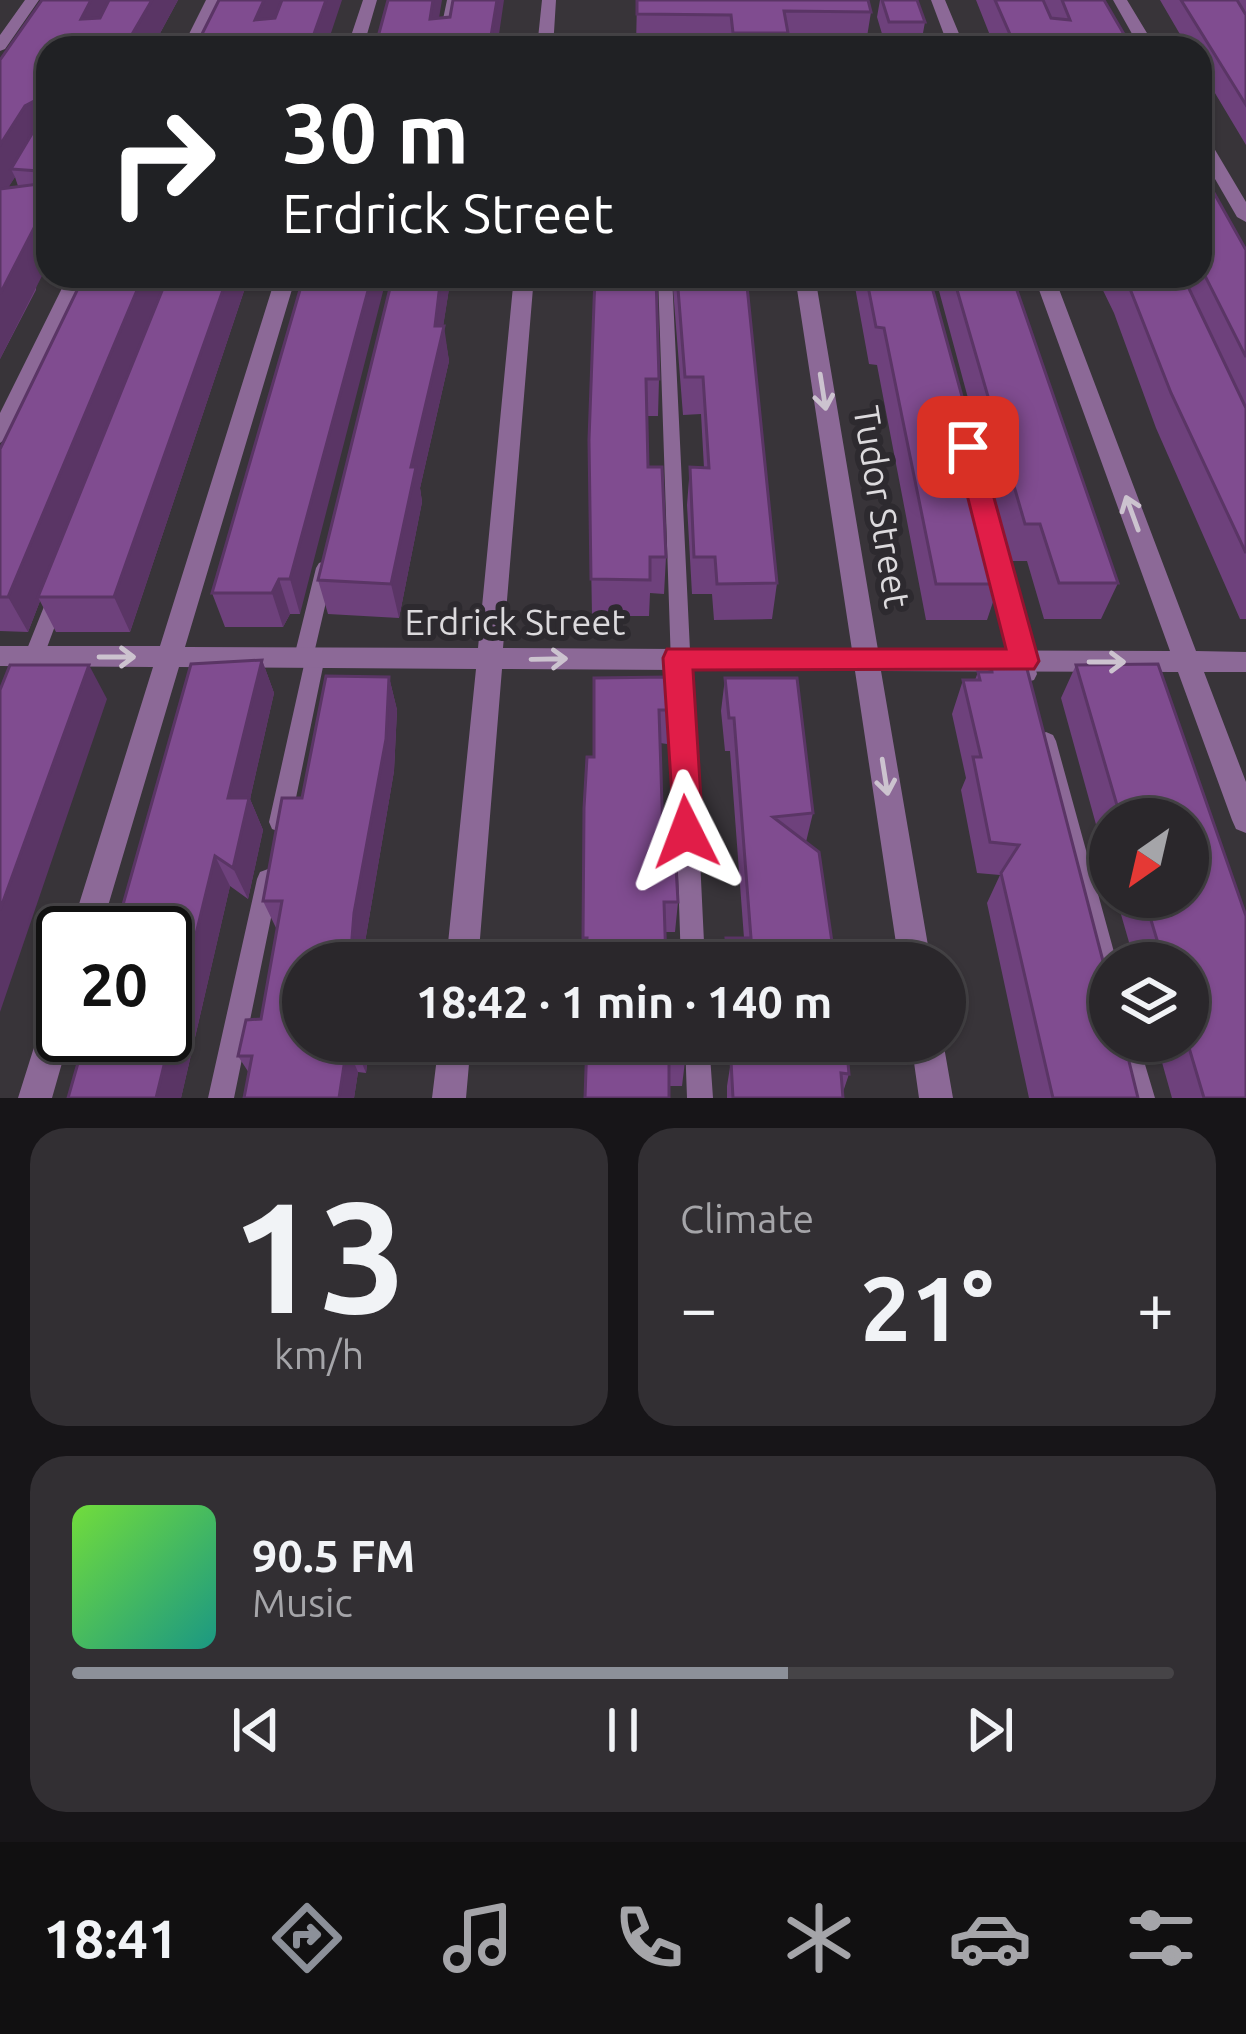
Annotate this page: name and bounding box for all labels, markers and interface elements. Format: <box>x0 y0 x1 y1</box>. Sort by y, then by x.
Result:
icon: right <box>84 84 240 240</box>
text: 30 m <box>282 85 469 179</box>
text: Erdrick Street <box>282 183 613 243</box>
one-way arrow <box>813 371 836 410</box>
pin <box>917 396 1019 498</box>
street label: Tudor Street <box>846 403 919 611</box>
icon: arrive <box>935 414 1001 480</box>
one-way arrow <box>1119 495 1141 532</box>
street label: Erdrick Street <box>405 601 625 642</box>
one-way arrow <box>97 646 136 668</box>
one-way arrow <box>529 648 568 671</box>
one-way arrow <box>1087 650 1126 673</box>
one-way arrow <box>875 756 898 795</box>
position arrow <box>623 769 749 895</box>
north arrow <box>1089 798 1209 918</box>
map controls <box>1089 798 1209 1062</box>
speed limit sign: 20 <box>36 906 192 1062</box>
button: layers <box>1089 942 1209 1062</box>
text: 18:42 · 1 min · 140 m <box>416 976 832 1027</box>
text: 13 <box>231 1168 407 1342</box>
text: Climate <box>680 1197 814 1240</box>
text: 21° <box>860 1257 994 1358</box>
text: − <box>680 1270 717 1344</box>
text: + <box>1137 1270 1174 1344</box>
text: km/h <box>274 1333 364 1376</box>
text: 90.5 FM <box>252 1530 415 1581</box>
text: Music <box>252 1581 353 1624</box>
icon: previous <box>223 1697 289 1763</box>
icon: pause <box>590 1697 656 1763</box>
icon: next <box>957 1697 1023 1763</box>
icon: directions <box>265 1896 349 1980</box>
icon: music <box>436 1896 520 1980</box>
icon: phone <box>607 1896 691 1980</box>
icon: climate <box>777 1896 861 1980</box>
icon: car <box>948 1896 1032 1980</box>
icon: filters <box>1119 1896 1203 1980</box>
text: 18:41 <box>43 1908 178 1968</box>

